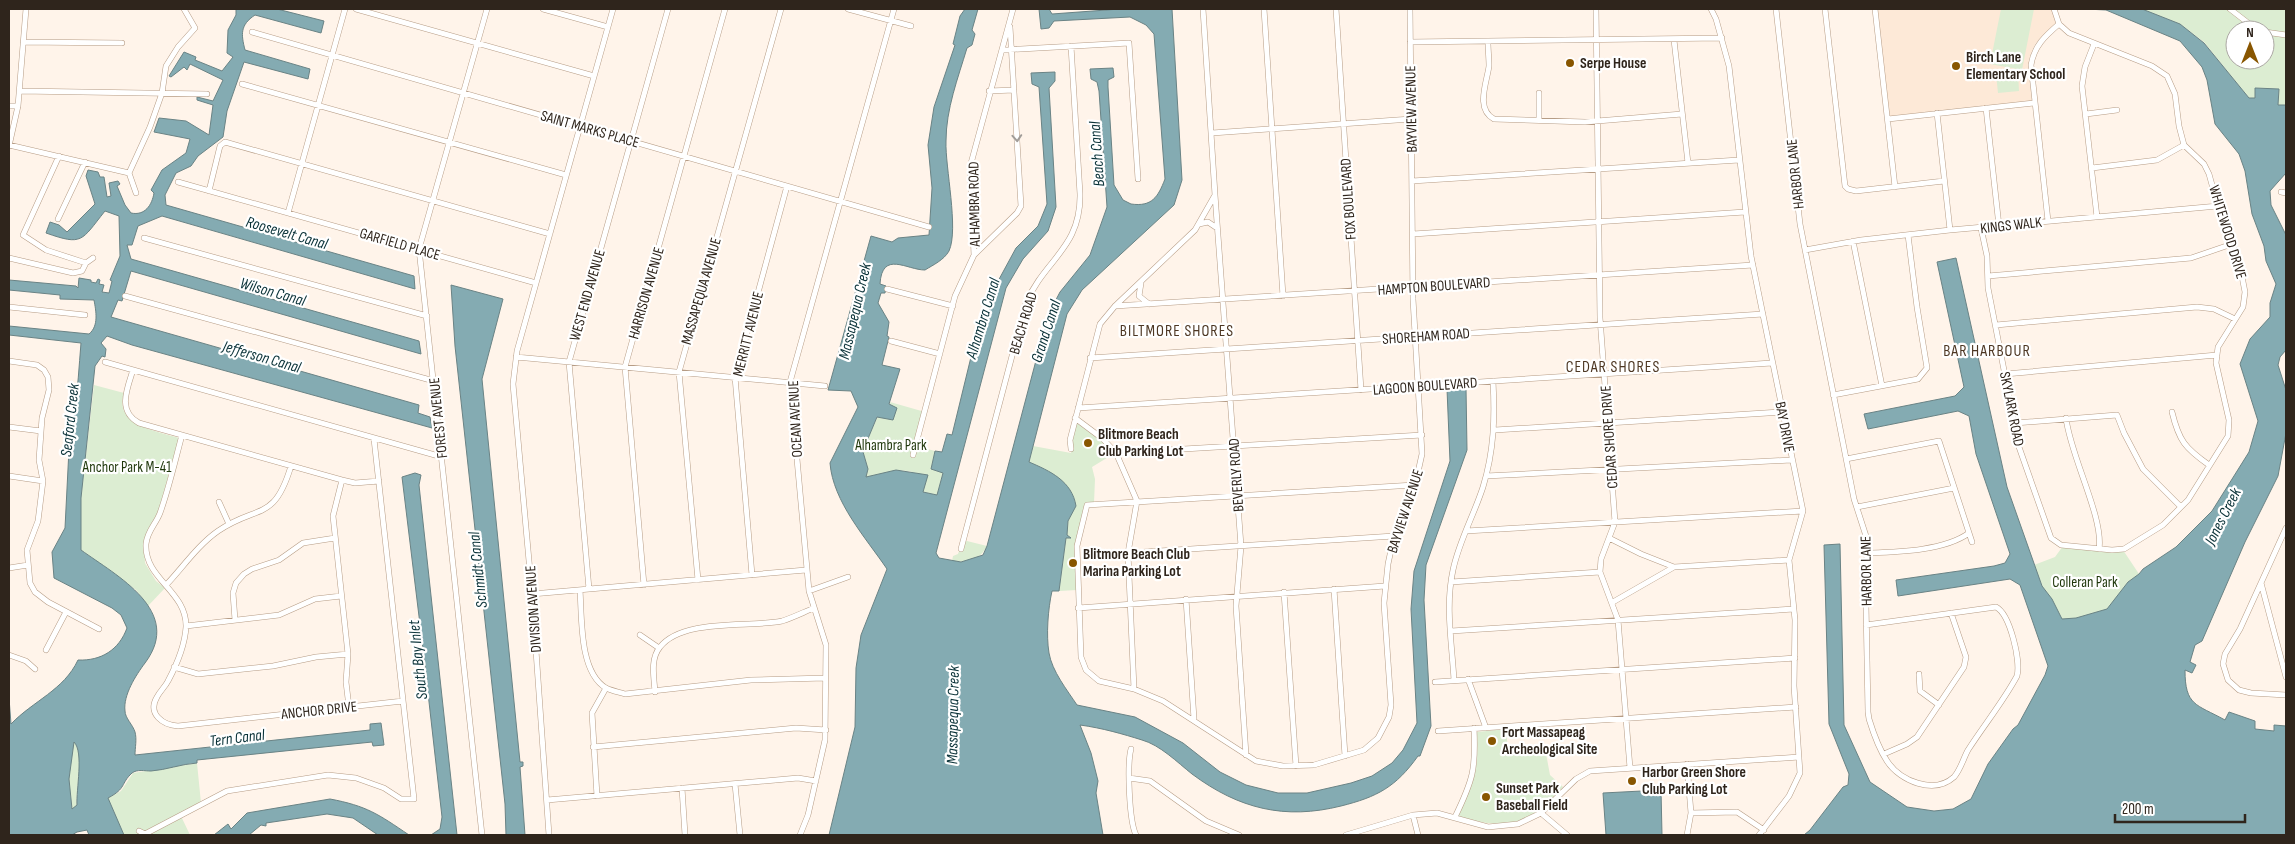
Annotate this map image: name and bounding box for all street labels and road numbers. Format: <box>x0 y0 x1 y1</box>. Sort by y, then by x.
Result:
street label: BAYVIEW AVENUE <box>1401 65 1422 153</box>
street label: SAINT MARKS PLACE <box>538 106 641 153</box>
street label: HARBOR LANE <box>1782 138 1809 210</box>
street label: FOX BOULEVARD <box>1336 157 1361 240</box>
street label: ALHAMBRA ROAD <box>964 161 985 248</box>
street label: WHITEWOOD DRIVE <box>2204 183 2251 281</box>
street label: KINGS WALK <box>1979 213 2043 238</box>
street label: GARFIELD PLACE <box>357 224 442 265</box>
street label: MASSAPEQUA AVENUE <box>677 235 726 347</box>
street label: HARRISON AVENUE <box>624 245 669 341</box>
street label: WEST END AVENUE <box>565 247 610 343</box>
street label: HAMPTON BOULEVARD <box>1377 273 1491 300</box>
street label: MERRITT AVENUE <box>729 290 768 379</box>
street label: BEACH ROAD <box>1005 290 1042 357</box>
street label: SHOREHAM ROAD <box>1382 324 1471 349</box>
street label: SKYLARK ROAD <box>1995 370 2028 448</box>
street label: LAGOON BOULEVARD <box>1372 373 1478 400</box>
street label: FOREST AVENUE <box>425 377 452 459</box>
street label: OCEAN AVENUE <box>784 380 807 458</box>
street label: CEDAR SHORE DRIVE <box>1596 385 1623 489</box>
street label: BAY DRIVE <box>1770 400 1799 454</box>
street label: BEVERLY ROAD <box>1224 437 1249 512</box>
street label: BAYVIEW AVENUE <box>1383 467 1428 555</box>
street label: HARBOR LANE <box>1856 536 1877 606</box>
street label: DIVISION AVENUE <box>521 565 546 653</box>
street label: ANCHOR DRIVE <box>279 697 358 724</box>

